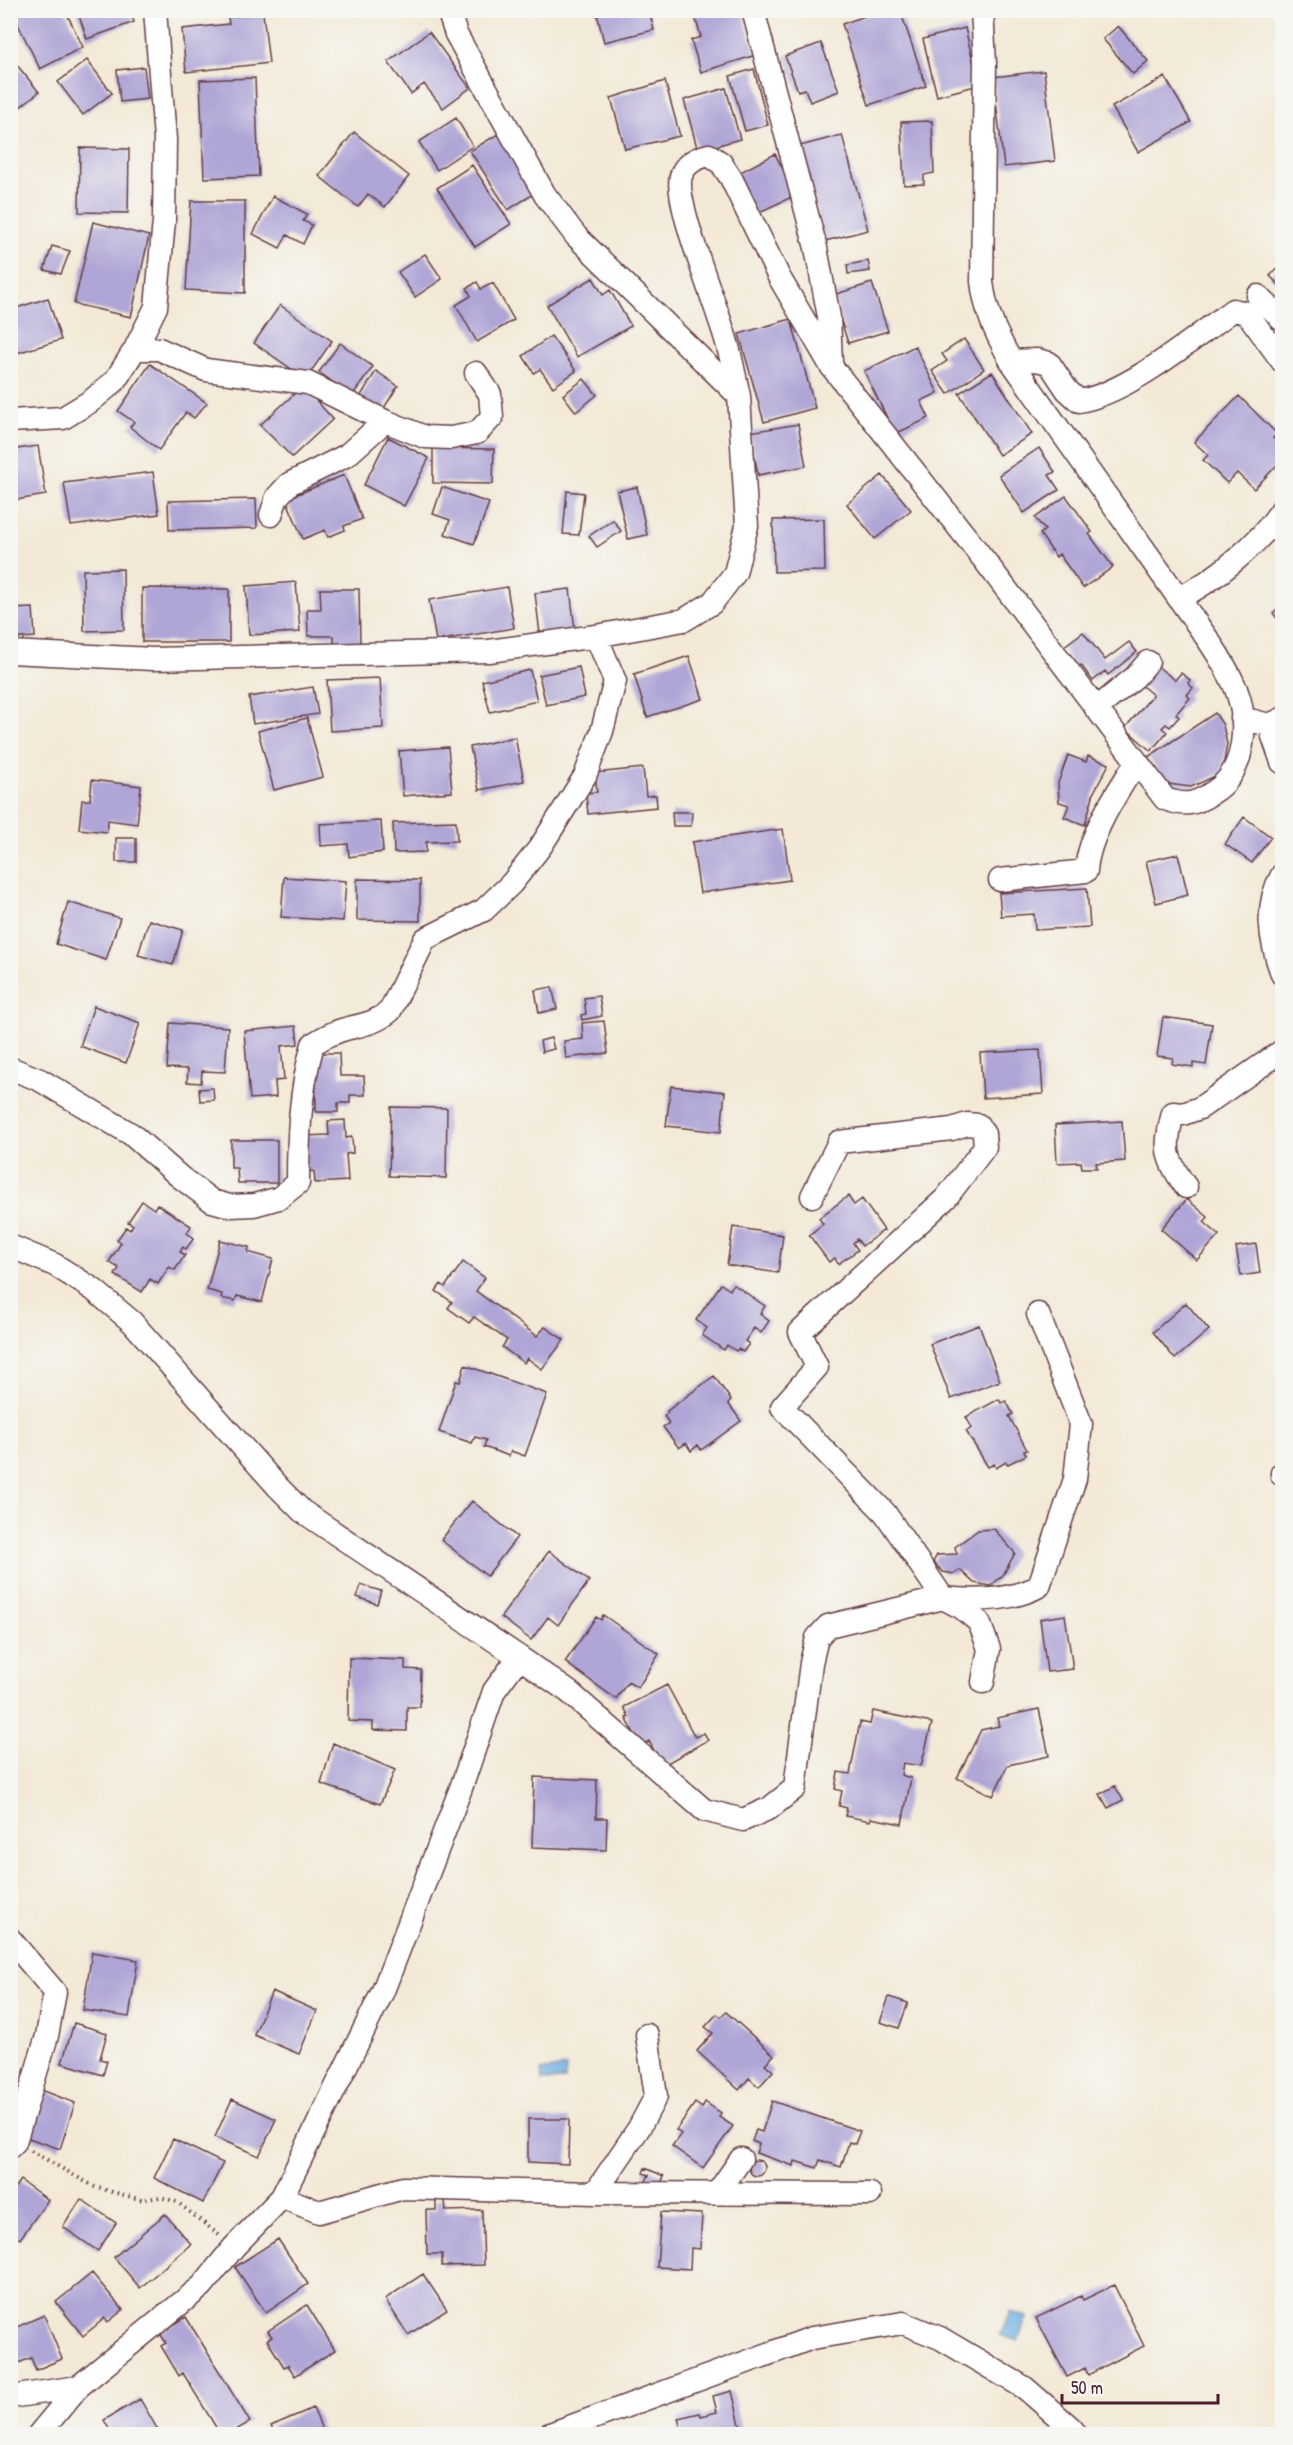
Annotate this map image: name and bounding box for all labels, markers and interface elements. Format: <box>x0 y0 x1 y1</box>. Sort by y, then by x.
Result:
scale bar <box>1062 2367 1218 2405</box>
text: 50 m <box>1071 2375 1103 2400</box>

